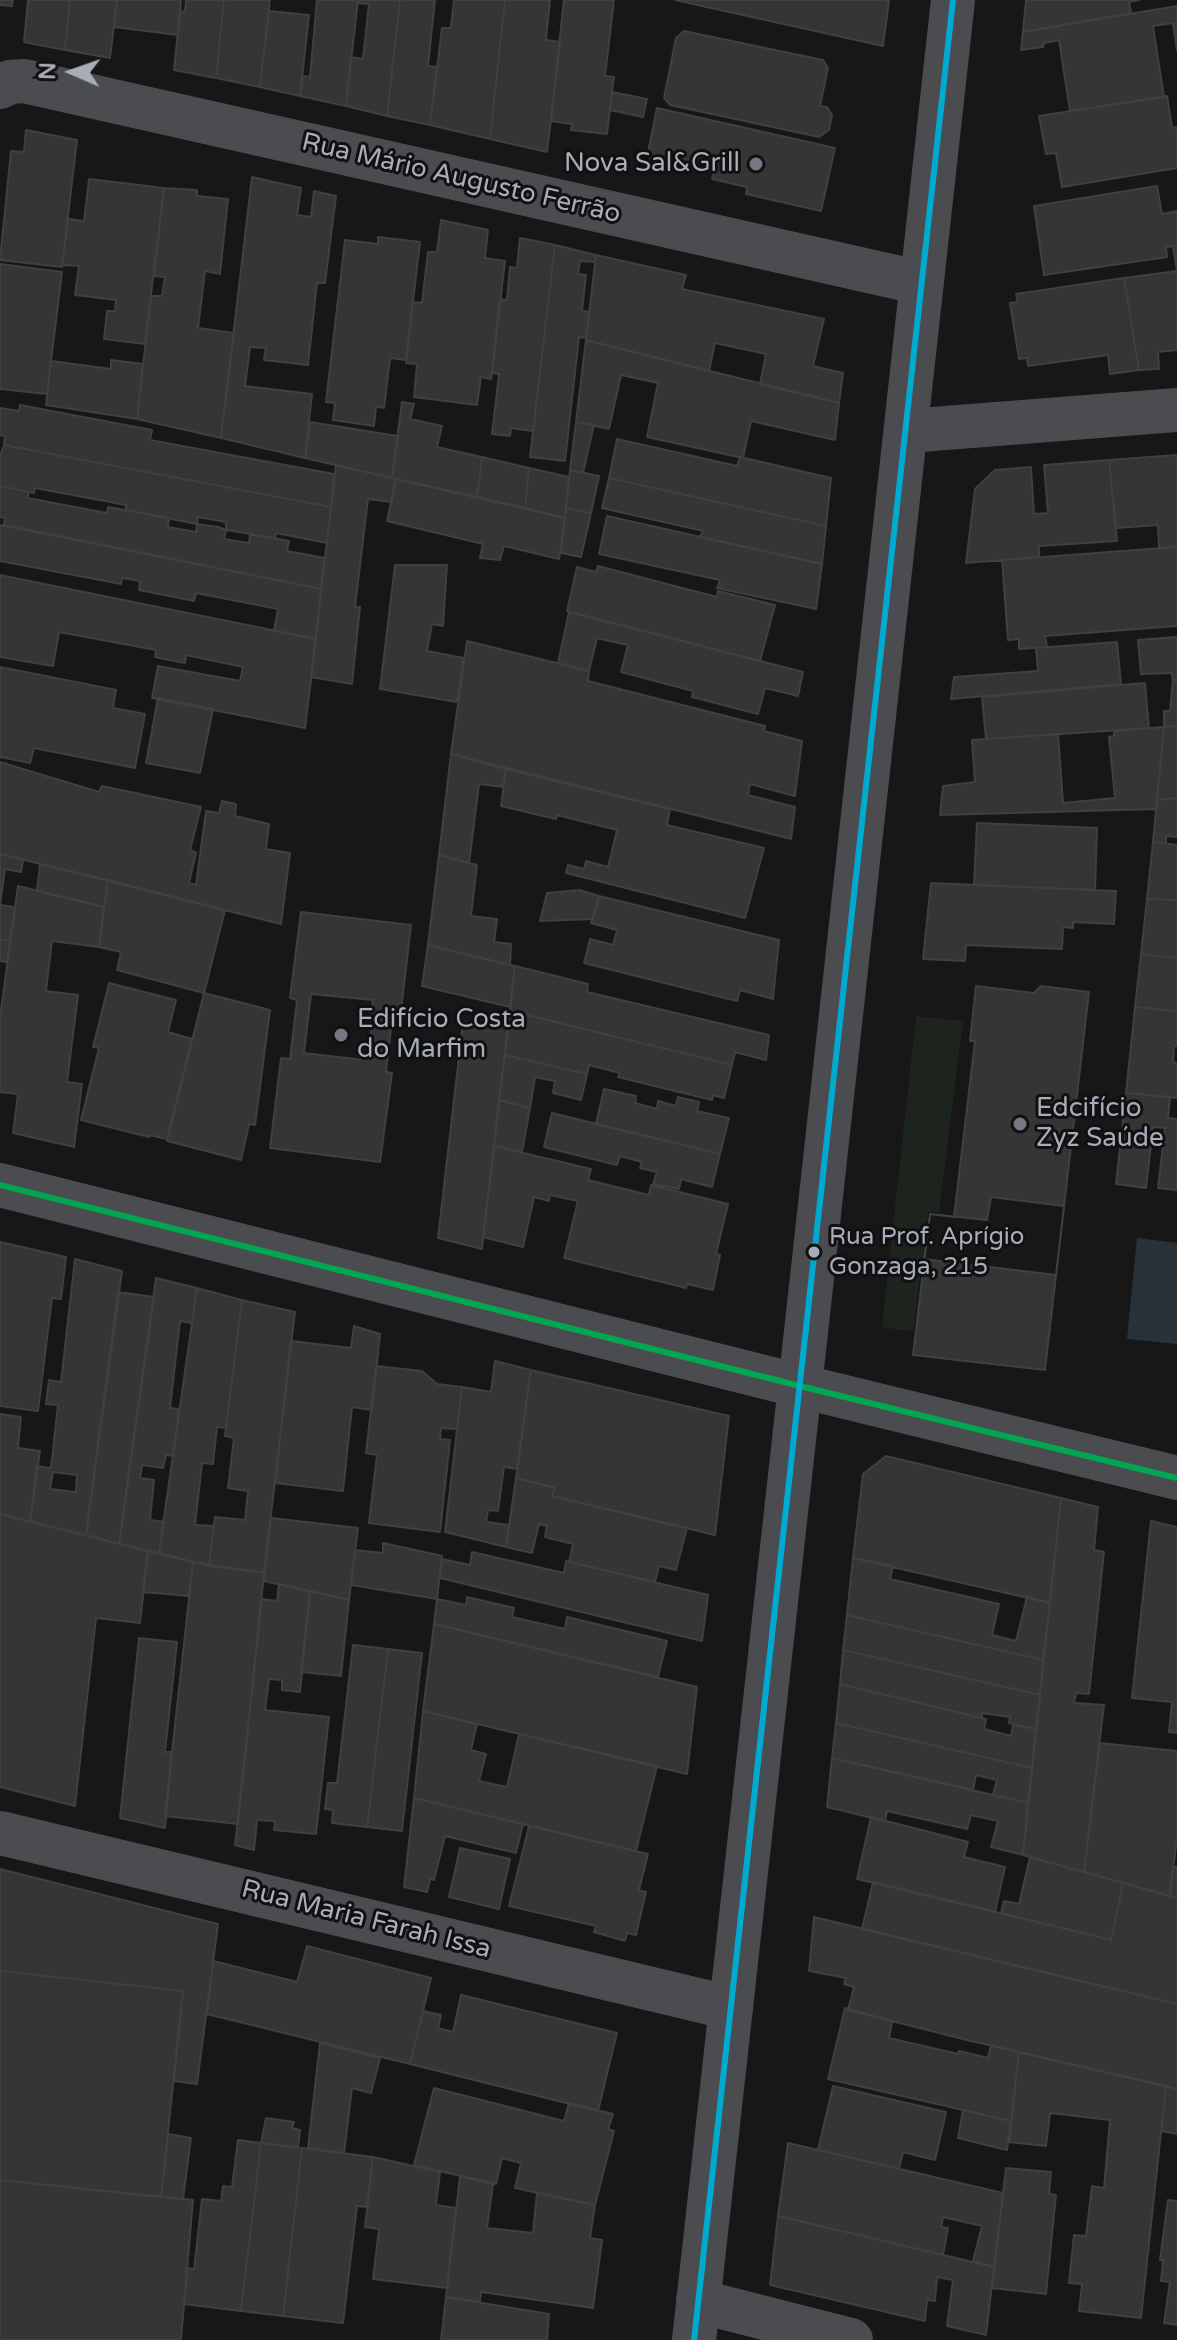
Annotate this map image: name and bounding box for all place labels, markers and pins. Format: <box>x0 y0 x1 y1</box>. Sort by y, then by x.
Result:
place label: Nova Sal&Grill <box>564 148 740 180</box>
marker: Nova Sal&Grill <box>747 155 765 173</box>
place label: Edifício Costa do Marfim <box>357 1004 526 1066</box>
marker: Edifício Costa do Marfim <box>332 1026 350 1044</box>
place label: Edcifício Zyz Saúde <box>1036 1093 1164 1154</box>
marker: Edcifício Zyz Saúde <box>1011 1115 1029 1133</box>
place label: Rua Prof. Aprígio Gonzaga, 215 <box>829 1224 1024 1280</box>
marker: Rua Prof. Aprígio Gonzaga, 215 <box>806 1244 822 1260</box>

